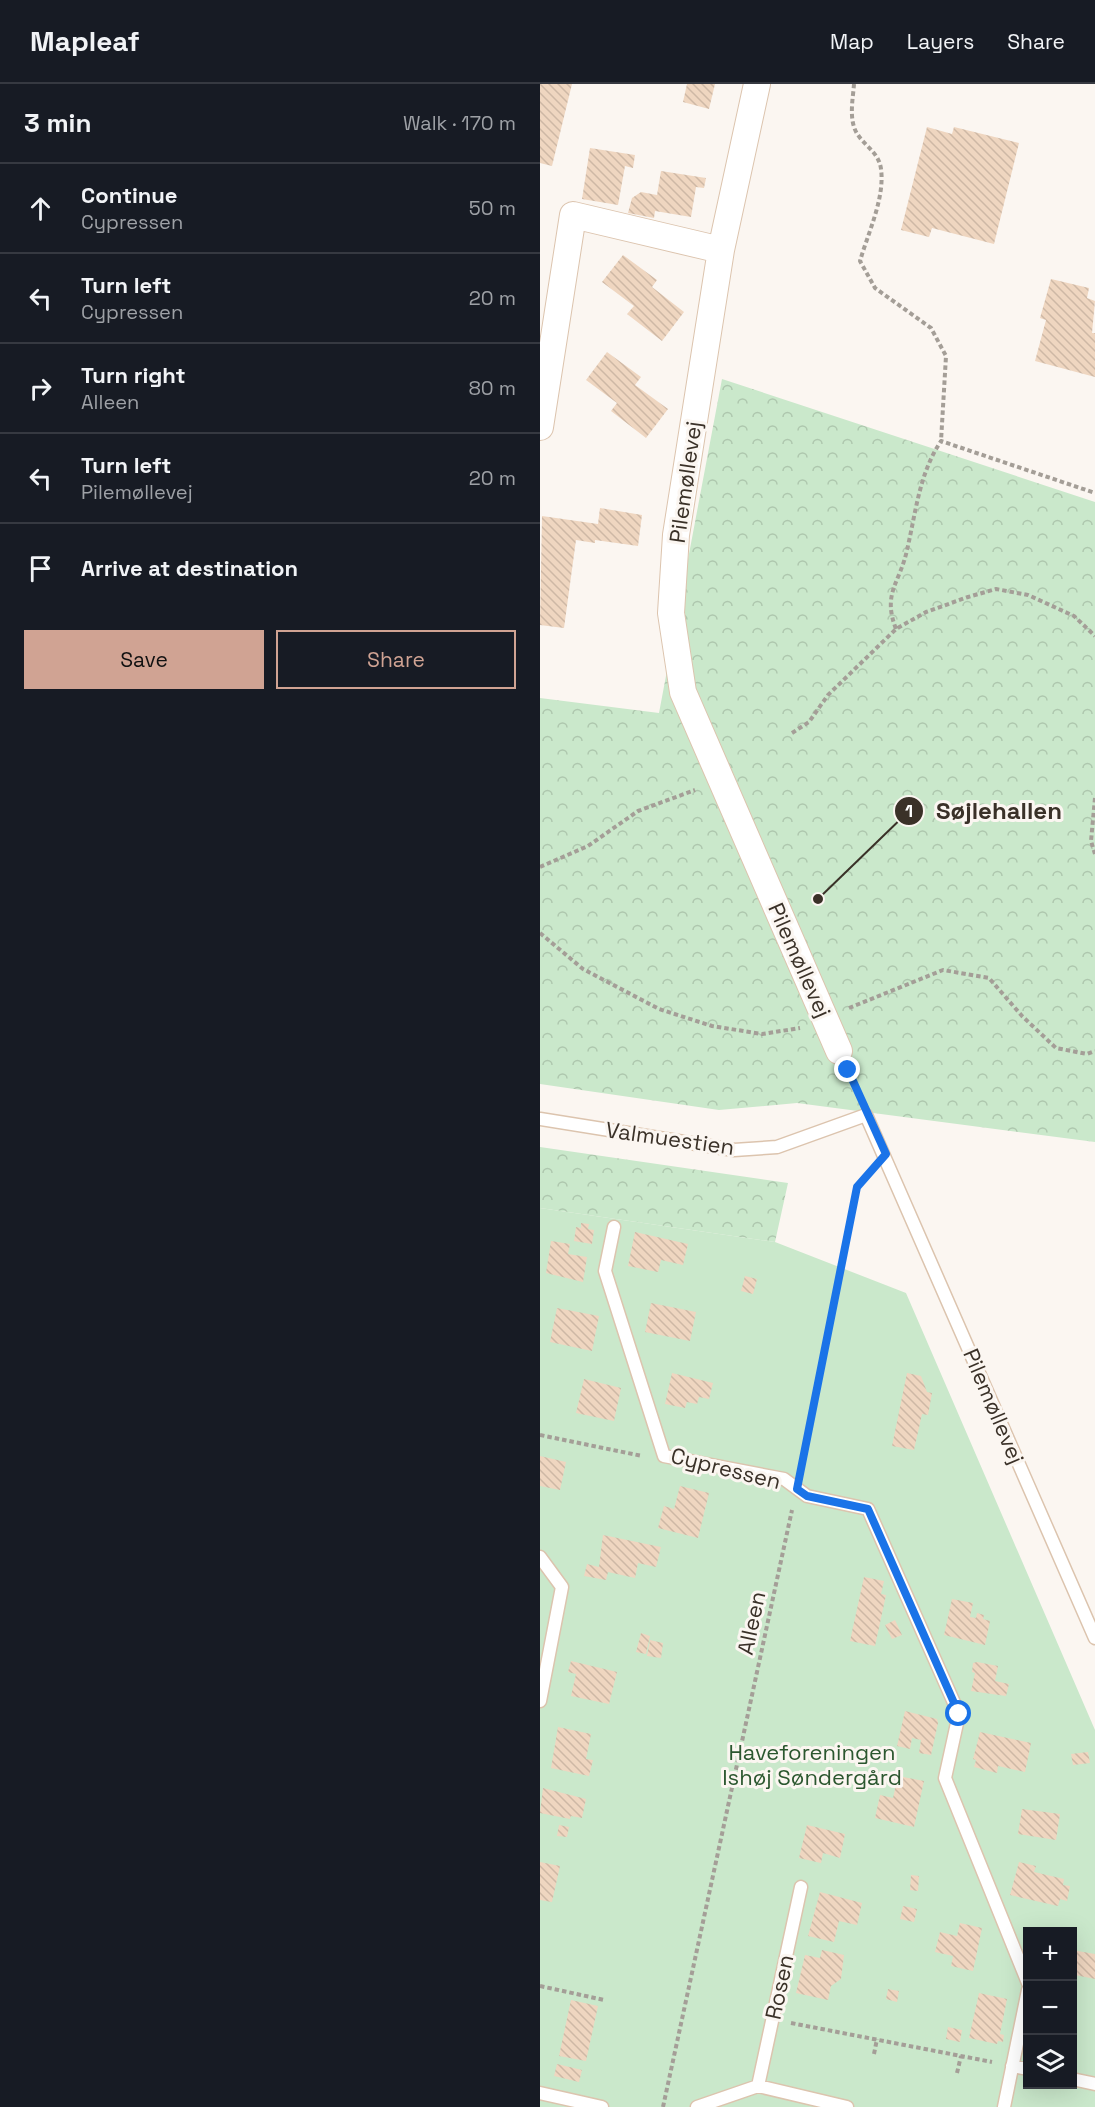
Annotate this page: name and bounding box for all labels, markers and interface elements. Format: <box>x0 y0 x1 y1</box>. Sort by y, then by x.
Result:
text: Mapleaf <box>30 23 140 59</box>
text: Map <box>830 28 874 55</box>
text: Layers <box>907 28 974 55</box>
text: Share <box>1007 28 1065 55</box>
text: 3 min <box>24 106 92 140</box>
text: Walk · 170 m <box>403 110 516 136</box>
text: Continue <box>81 181 177 209</box>
icon: ahead <box>24 192 57 225</box>
text: 50 m <box>469 195 516 221</box>
text: Cypressen <box>81 209 183 235</box>
text: Turn left <box>81 271 171 299</box>
icon: left <box>24 282 57 315</box>
text: 20 m <box>469 285 516 311</box>
text: Cypressen <box>81 299 183 325</box>
text: Turn right <box>81 361 186 389</box>
icon: right <box>24 372 57 405</box>
text: 80 m <box>468 375 516 401</box>
text: Alleen <box>81 389 139 415</box>
street label: Pilemøllevej <box>663 419 707 545</box>
text: Turn left <box>81 451 171 479</box>
icon: left <box>24 462 57 495</box>
text: 20 m <box>469 465 516 491</box>
text: Pilemøllevej <box>81 479 193 505</box>
icon: arrive <box>24 552 57 585</box>
text: Arrive at destination <box>81 554 298 582</box>
button: Save <box>24 630 264 689</box>
button: Share <box>276 630 516 689</box>
callout: Søjlehallen <box>894 790 1074 832</box>
text: Søjlehallen <box>936 795 1062 826</box>
text: 1 <box>905 799 913 822</box>
street label: Pilemøllevej <box>762 898 838 1022</box>
route end <box>834 1056 860 1082</box>
street label: Valmuestien <box>604 1115 736 1161</box>
street label: Pilemøllevej <box>957 1344 1031 1468</box>
street label: Cypressen <box>668 1441 784 1495</box>
street label: Alleen <box>731 1589 771 1657</box>
route start <box>945 1700 971 1726</box>
park label: Haveforeningen Ishøj Søndergård <box>722 1738 902 1791</box>
map controls <box>1023 1927 1077 2089</box>
button: + <box>1023 1927 1077 1981</box>
street label: Rosen <box>758 1952 800 2022</box>
button: − <box>1023 1981 1077 2035</box>
button: layers <box>1023 2035 1077 2089</box>

